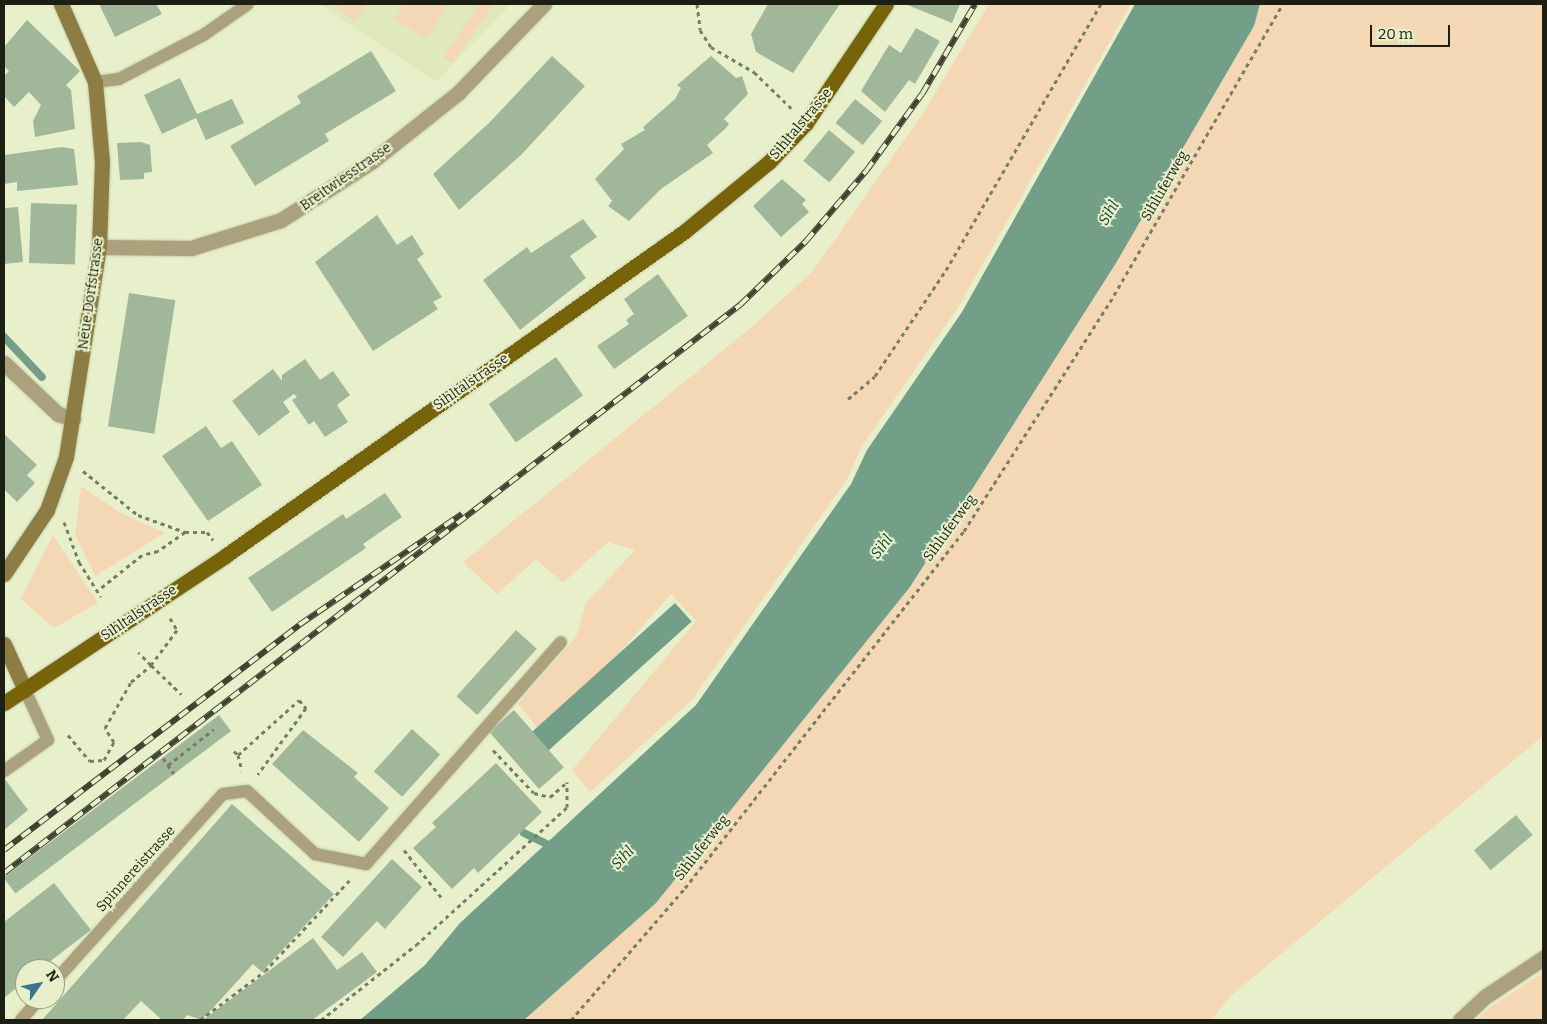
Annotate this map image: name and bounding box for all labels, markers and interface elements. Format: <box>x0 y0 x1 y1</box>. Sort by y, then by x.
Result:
scale bar <box>1372 15 1452 47</box>
text: 20 m <box>1378 25 1413 43</box>
street label: Sihltalstrasse <box>766 85 836 163</box>
street label: Breitwiesstrasse <box>297 139 395 215</box>
street label: Sihluferweg <box>1138 148 1192 224</box>
water label: Sihl <box>1095 197 1123 229</box>
street label: Neue Dorfstrasse <box>75 237 107 351</box>
street label: Sihltalstrasse <box>430 350 512 414</box>
street label: Sihluferweg <box>920 491 980 565</box>
water label: Sihl <box>867 531 897 563</box>
street label: Sihltalstrasse <box>98 582 180 644</box>
street label: Sihluferweg <box>671 812 733 884</box>
street label: Spinnereistrasse <box>93 823 179 915</box>
water label: Sihl <box>608 843 638 873</box>
north arrow <box>15 959 65 1009</box>
text: N <box>42 967 62 985</box>

